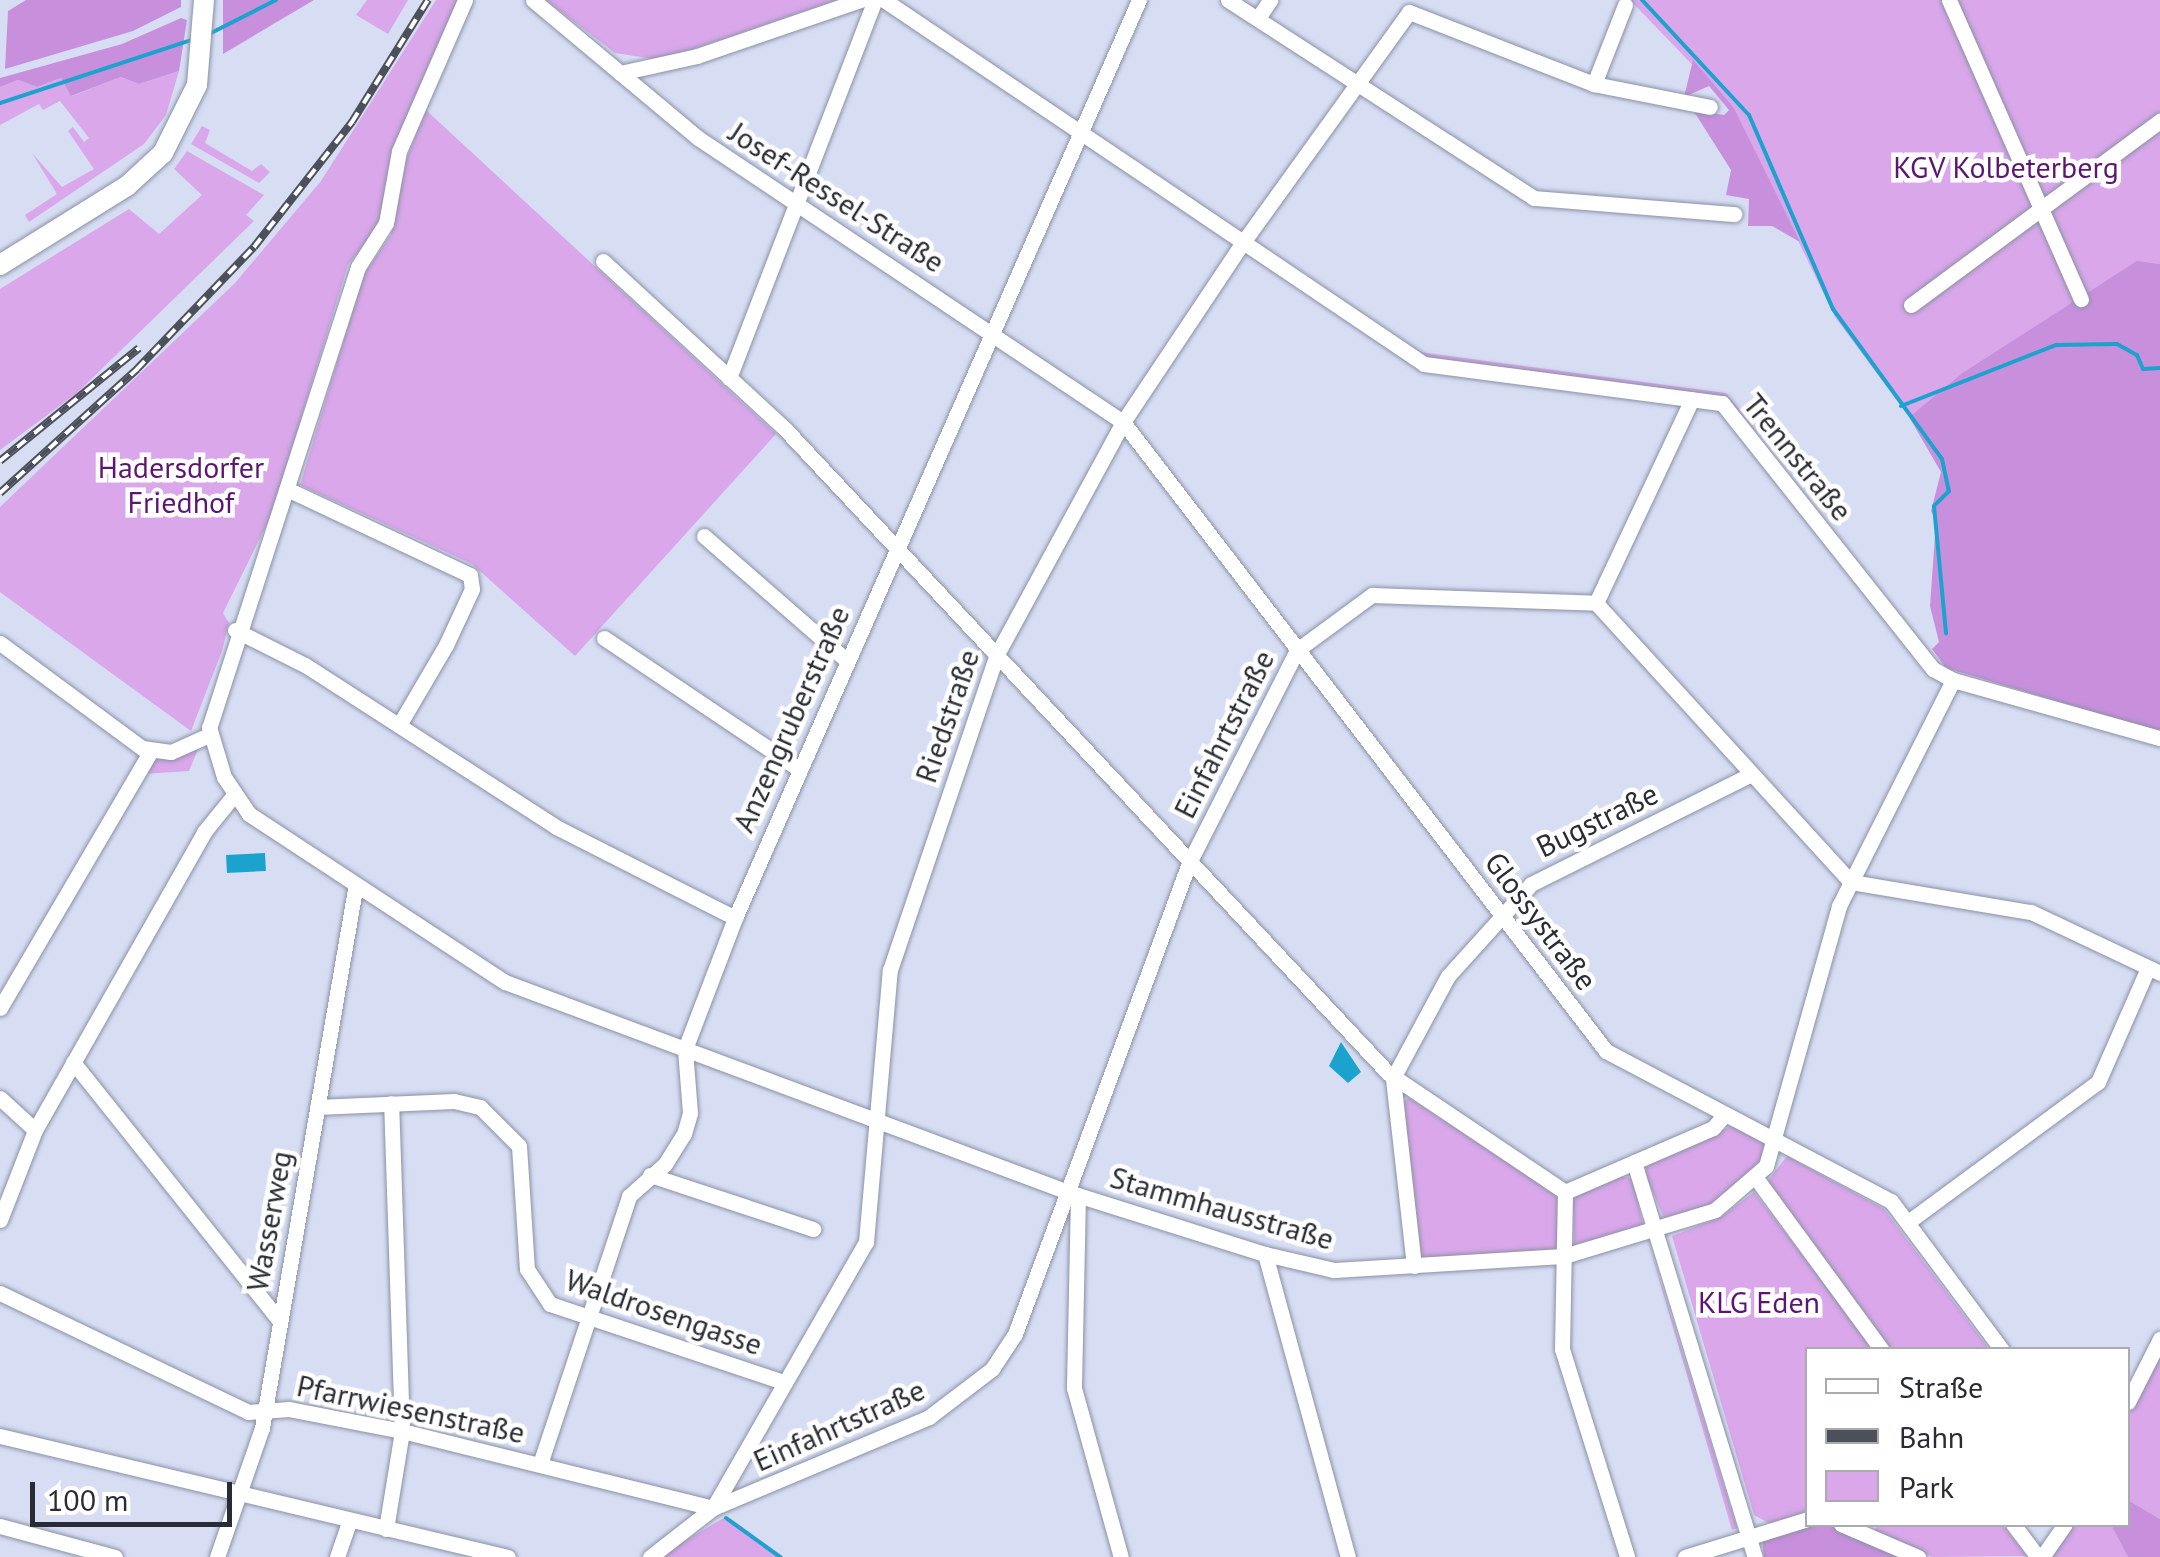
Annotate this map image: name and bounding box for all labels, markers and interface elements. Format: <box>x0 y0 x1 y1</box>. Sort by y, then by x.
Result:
street label: Josef-Ressel-Straße <box>723 114 951 280</box>
park label: KGV Kolbeterberg <box>1893 149 2119 185</box>
street label: Trennstraße <box>1736 386 1860 528</box>
park label: Hadersdorfer Friedhof <box>98 449 264 520</box>
street label: Anzengruberstraße <box>725 600 857 838</box>
street label: Einfahrtstraße <box>1166 644 1282 824</box>
street label: Riedstraße <box>907 645 987 787</box>
street label: Bugstraße <box>1530 775 1664 865</box>
street label: Glossystraße <box>1477 845 1605 997</box>
street label: Wasserweg <box>239 1148 299 1294</box>
street label: Stammhausstraße <box>1106 1159 1338 1257</box>
street label: Waldrosengasse <box>561 1262 767 1362</box>
park label: KLG Eden <box>1698 1284 1820 1320</box>
legend <box>1805 1347 2130 1527</box>
street label: Pfarrwiesenstraße <box>294 1367 528 1451</box>
text: Straße <box>1899 1367 1983 1406</box>
street label: Einfahrtstraße <box>748 1371 930 1479</box>
text: Bahn <box>1899 1417 1964 1456</box>
scale bar <box>35 1462 238 1524</box>
text: Park <box>1899 1467 1954 1506</box>
text: 100 m <box>47 1480 128 1519</box>

